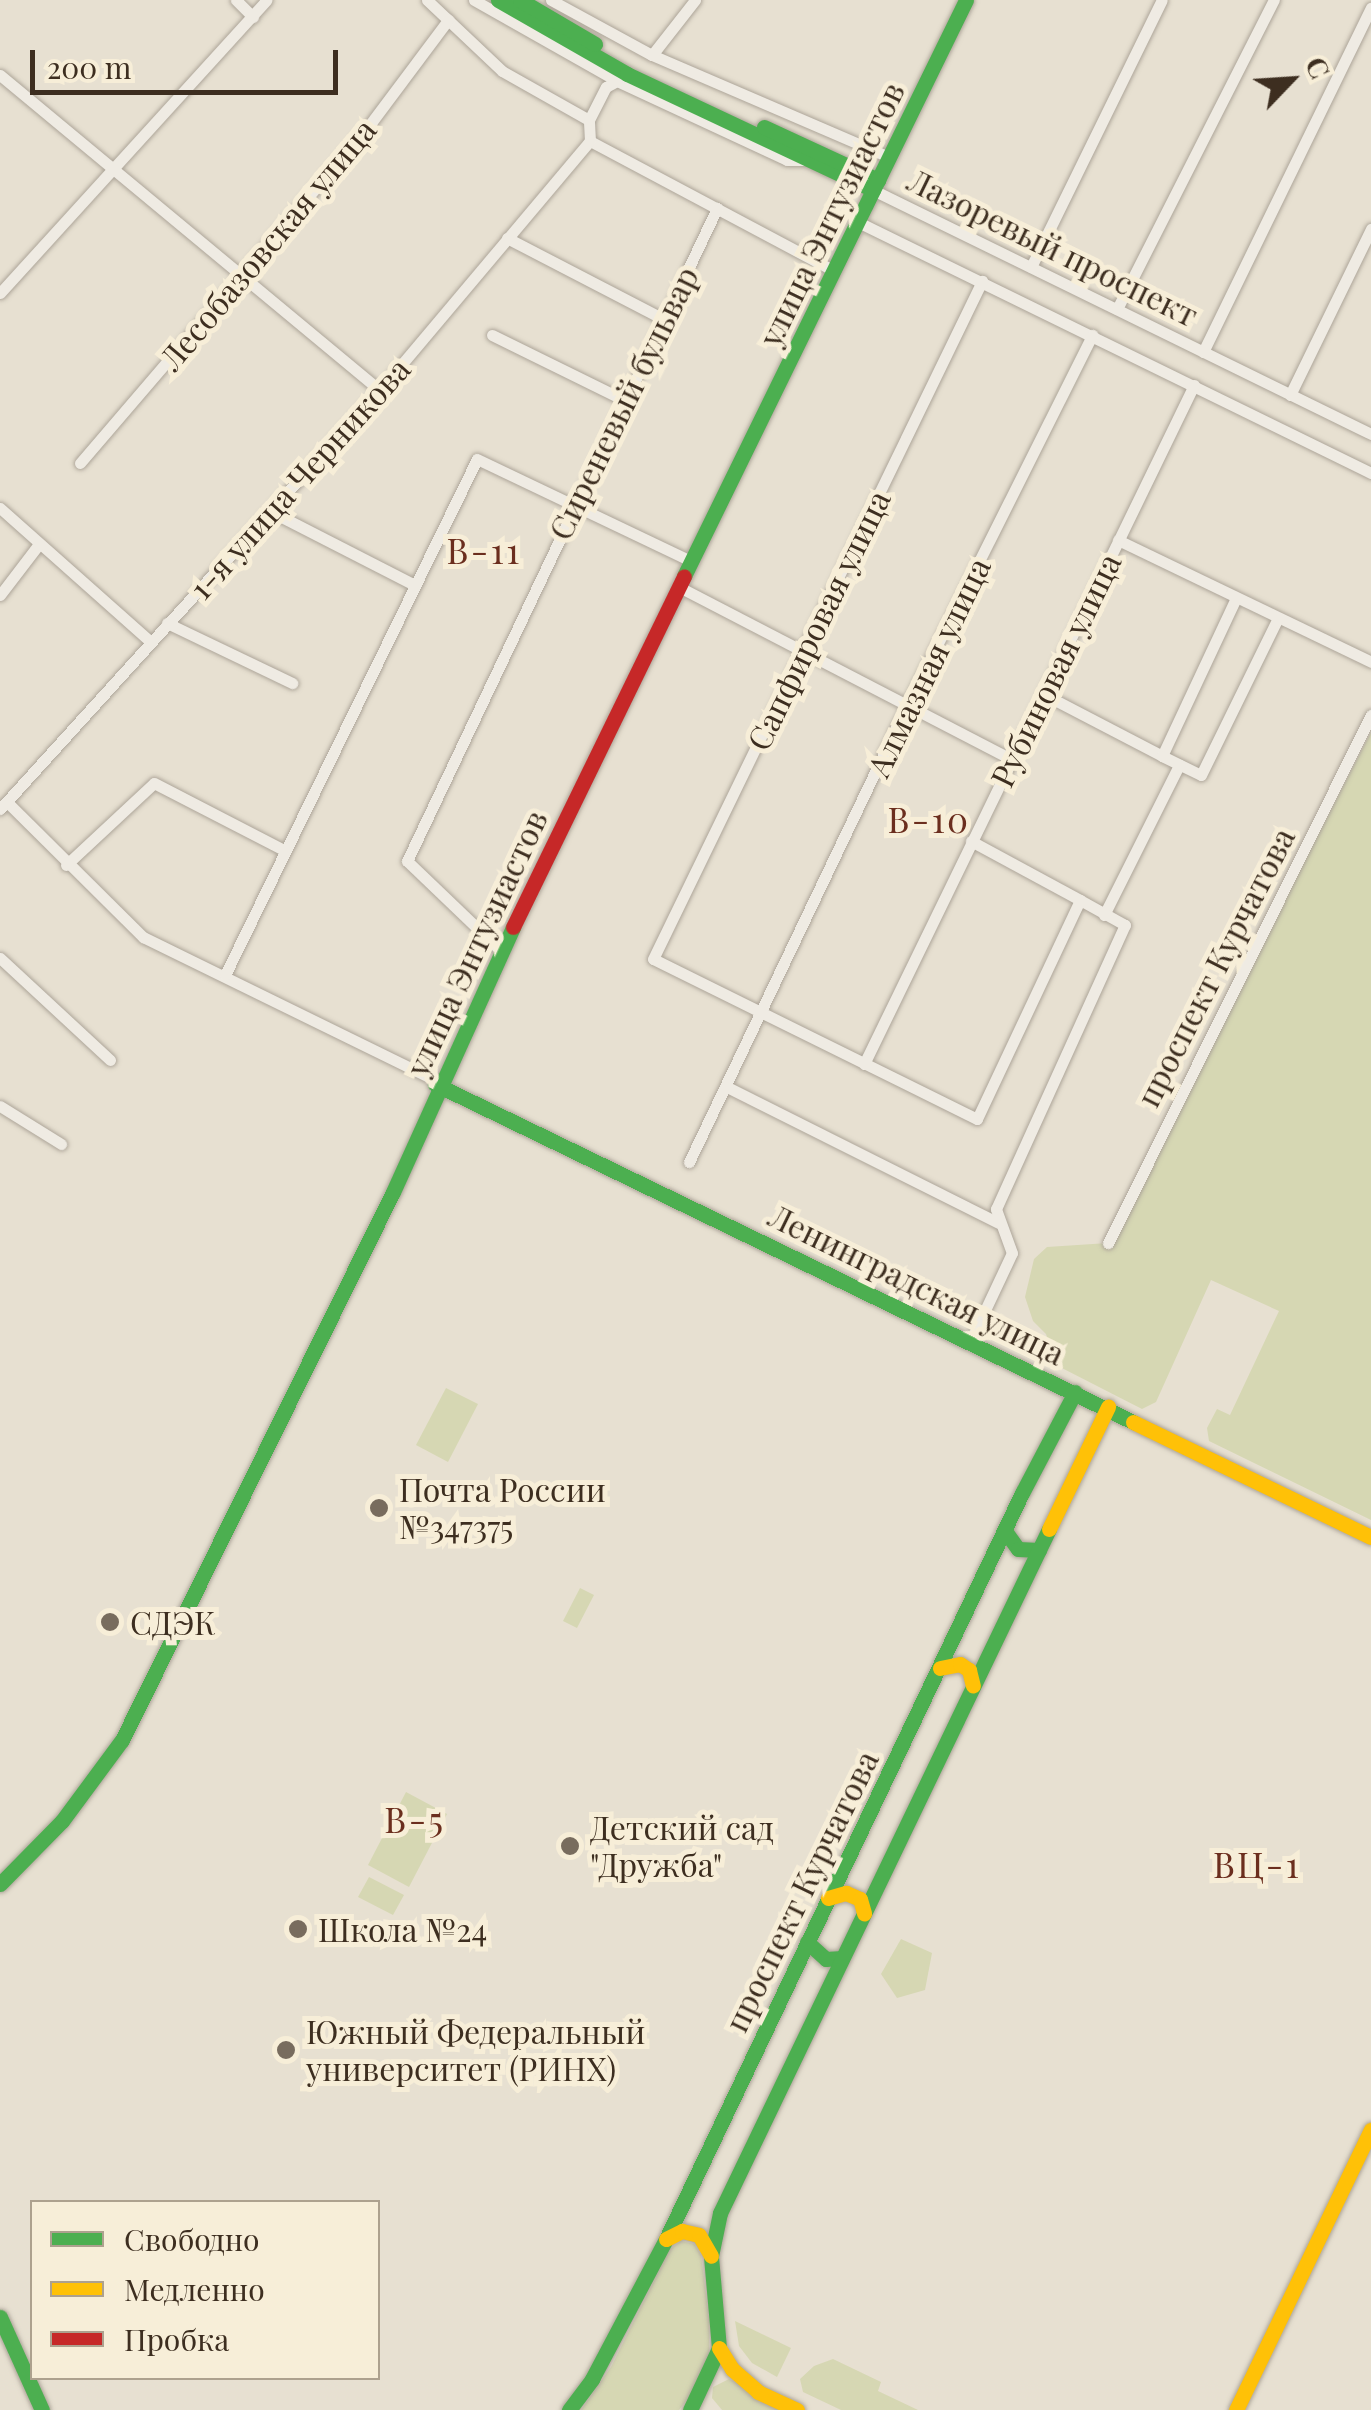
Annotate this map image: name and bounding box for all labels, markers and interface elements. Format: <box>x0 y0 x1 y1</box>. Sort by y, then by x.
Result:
scale bar <box>35 30 342 92</box>
north arrow <box>1241 30 1341 130</box>
text: 200 m <box>47 47 131 87</box>
text: С <box>1298 50 1340 84</box>
street label: улица Энтузиастов <box>750 76 912 352</box>
street label: Лесобазовская улица <box>151 111 383 377</box>
street label: Лазоревый проспект <box>902 160 1204 334</box>
street label: Сиреневый бульвар <box>540 260 706 546</box>
street label: 1-я улица Черникова <box>181 350 417 606</box>
street label: Сапфировая улица <box>738 484 898 756</box>
district label: В-11 <box>446 529 522 571</box>
street label: Рубиновая улица <box>982 547 1128 793</box>
street label: Алмазная улица <box>858 551 998 783</box>
district label: В-10 <box>887 798 971 840</box>
street label: улица Энтузиастов <box>398 804 554 1082</box>
street label: проспект Курчатова <box>1128 821 1302 1113</box>
street label: Ленинградская улица <box>763 1196 1071 1372</box>
place label: Почта России №347375 <box>399 1471 606 1546</box>
marker: Почта России №347375 <box>368 1497 390 1519</box>
place label: СДЭК <box>130 1603 216 1641</box>
marker: СДЭК <box>99 1611 121 1633</box>
street label: проспект Курчатова <box>716 1744 886 2038</box>
district label: В-5 <box>384 1798 446 1840</box>
place label: Детский сад "Дружба" <box>590 1809 774 1884</box>
marker: Детский сад "Дружба" <box>559 1835 581 1857</box>
district label: ВЦ-1 <box>1213 1843 1301 1885</box>
place label: Школа №24 <box>318 1910 487 1948</box>
marker: Школа №24 <box>287 1918 309 1940</box>
place label: Южный Федеральный университет (РИНХ) <box>306 2013 645 2088</box>
marker: Южный Федеральный университет (РИНХ) <box>275 2039 297 2061</box>
legend <box>30 2200 380 2380</box>
text: Свободно <box>124 2219 259 2259</box>
text: Медленно <box>124 2269 265 2309</box>
text: Пробка <box>124 2319 229 2359</box>

